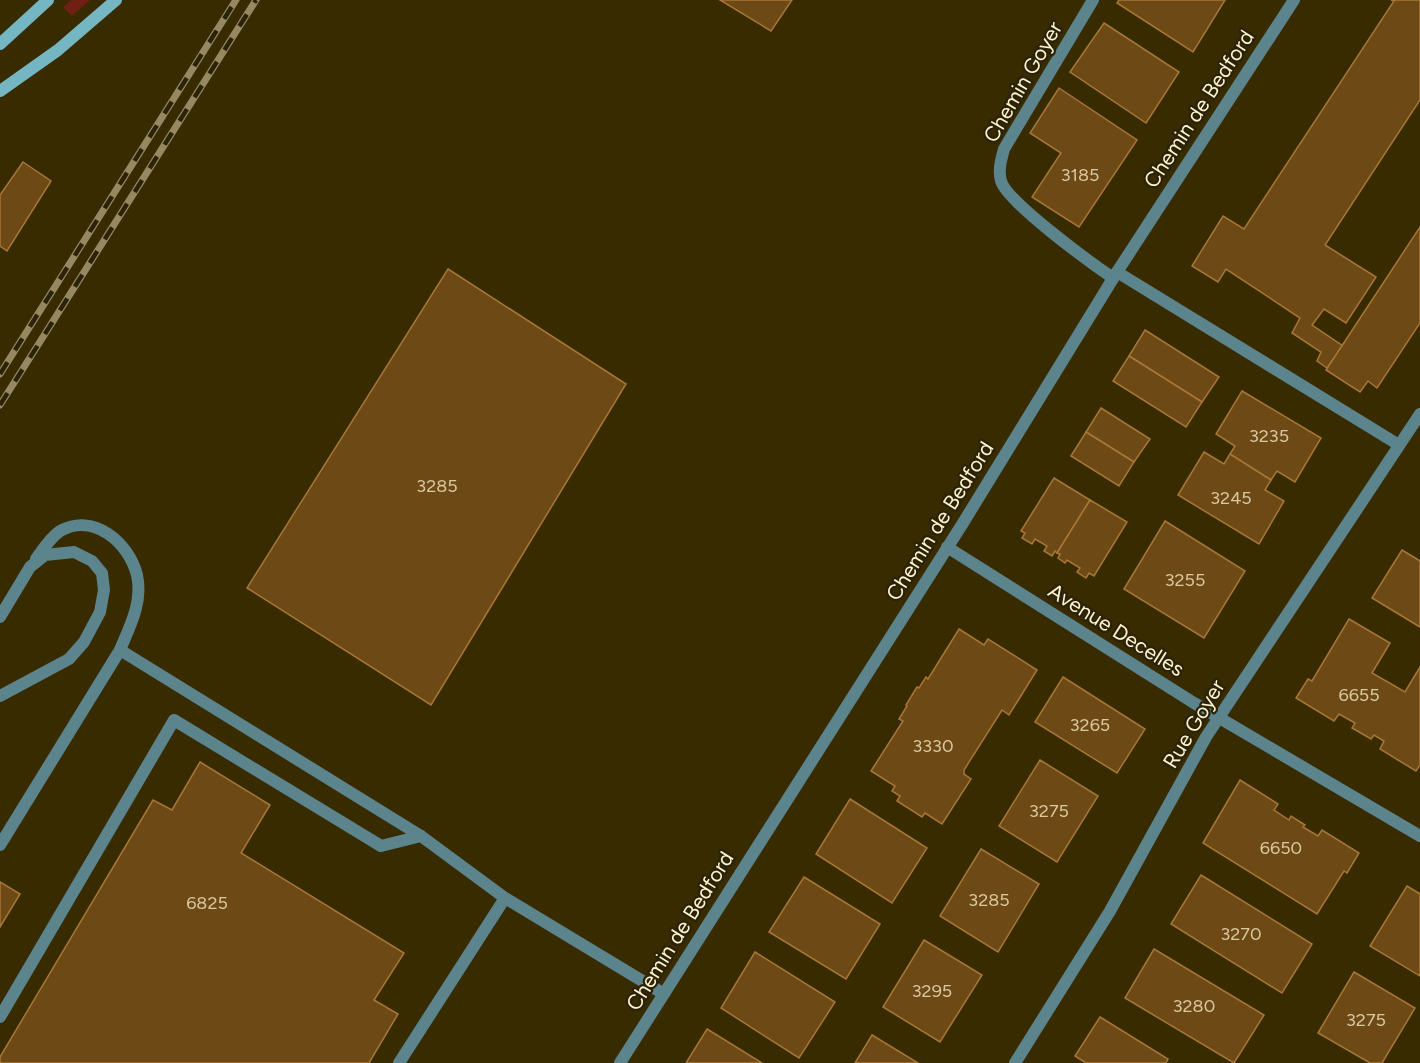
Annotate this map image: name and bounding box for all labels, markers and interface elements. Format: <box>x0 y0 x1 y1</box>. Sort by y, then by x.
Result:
street label: Chemin Goyer <box>978 17 1067 147</box>
street label: Chemin de Bedford <box>1138 25 1259 192</box>
house number: 3185 <box>1061 164 1099 186</box>
house number: 3235 <box>1249 425 1289 447</box>
street label: Chemin de Bedford <box>881 437 999 605</box>
house number: 3285 <box>416 475 458 497</box>
house number: 3245 <box>1210 487 1252 509</box>
house number: 3255 <box>1165 569 1205 591</box>
street label: Avenue Decelles <box>1044 578 1189 681</box>
street label: Rue Goyer <box>1157 675 1230 773</box>
house number: 6655 <box>1338 684 1380 706</box>
house number: 3265 <box>1070 714 1110 736</box>
house number: 3330 <box>913 735 953 757</box>
house number: 3275 <box>1029 800 1069 822</box>
house number: 6650 <box>1260 837 1302 859</box>
street label: Chemin de Bedford <box>621 847 739 1015</box>
house number: 3285 <box>968 889 1010 911</box>
house number: 6825 <box>186 892 228 914</box>
house number: 3270 <box>1220 923 1262 945</box>
house number: 3295 <box>912 980 952 1002</box>
house number: 3280 <box>1173 995 1215 1017</box>
house number: 3275 <box>1346 1009 1386 1031</box>

